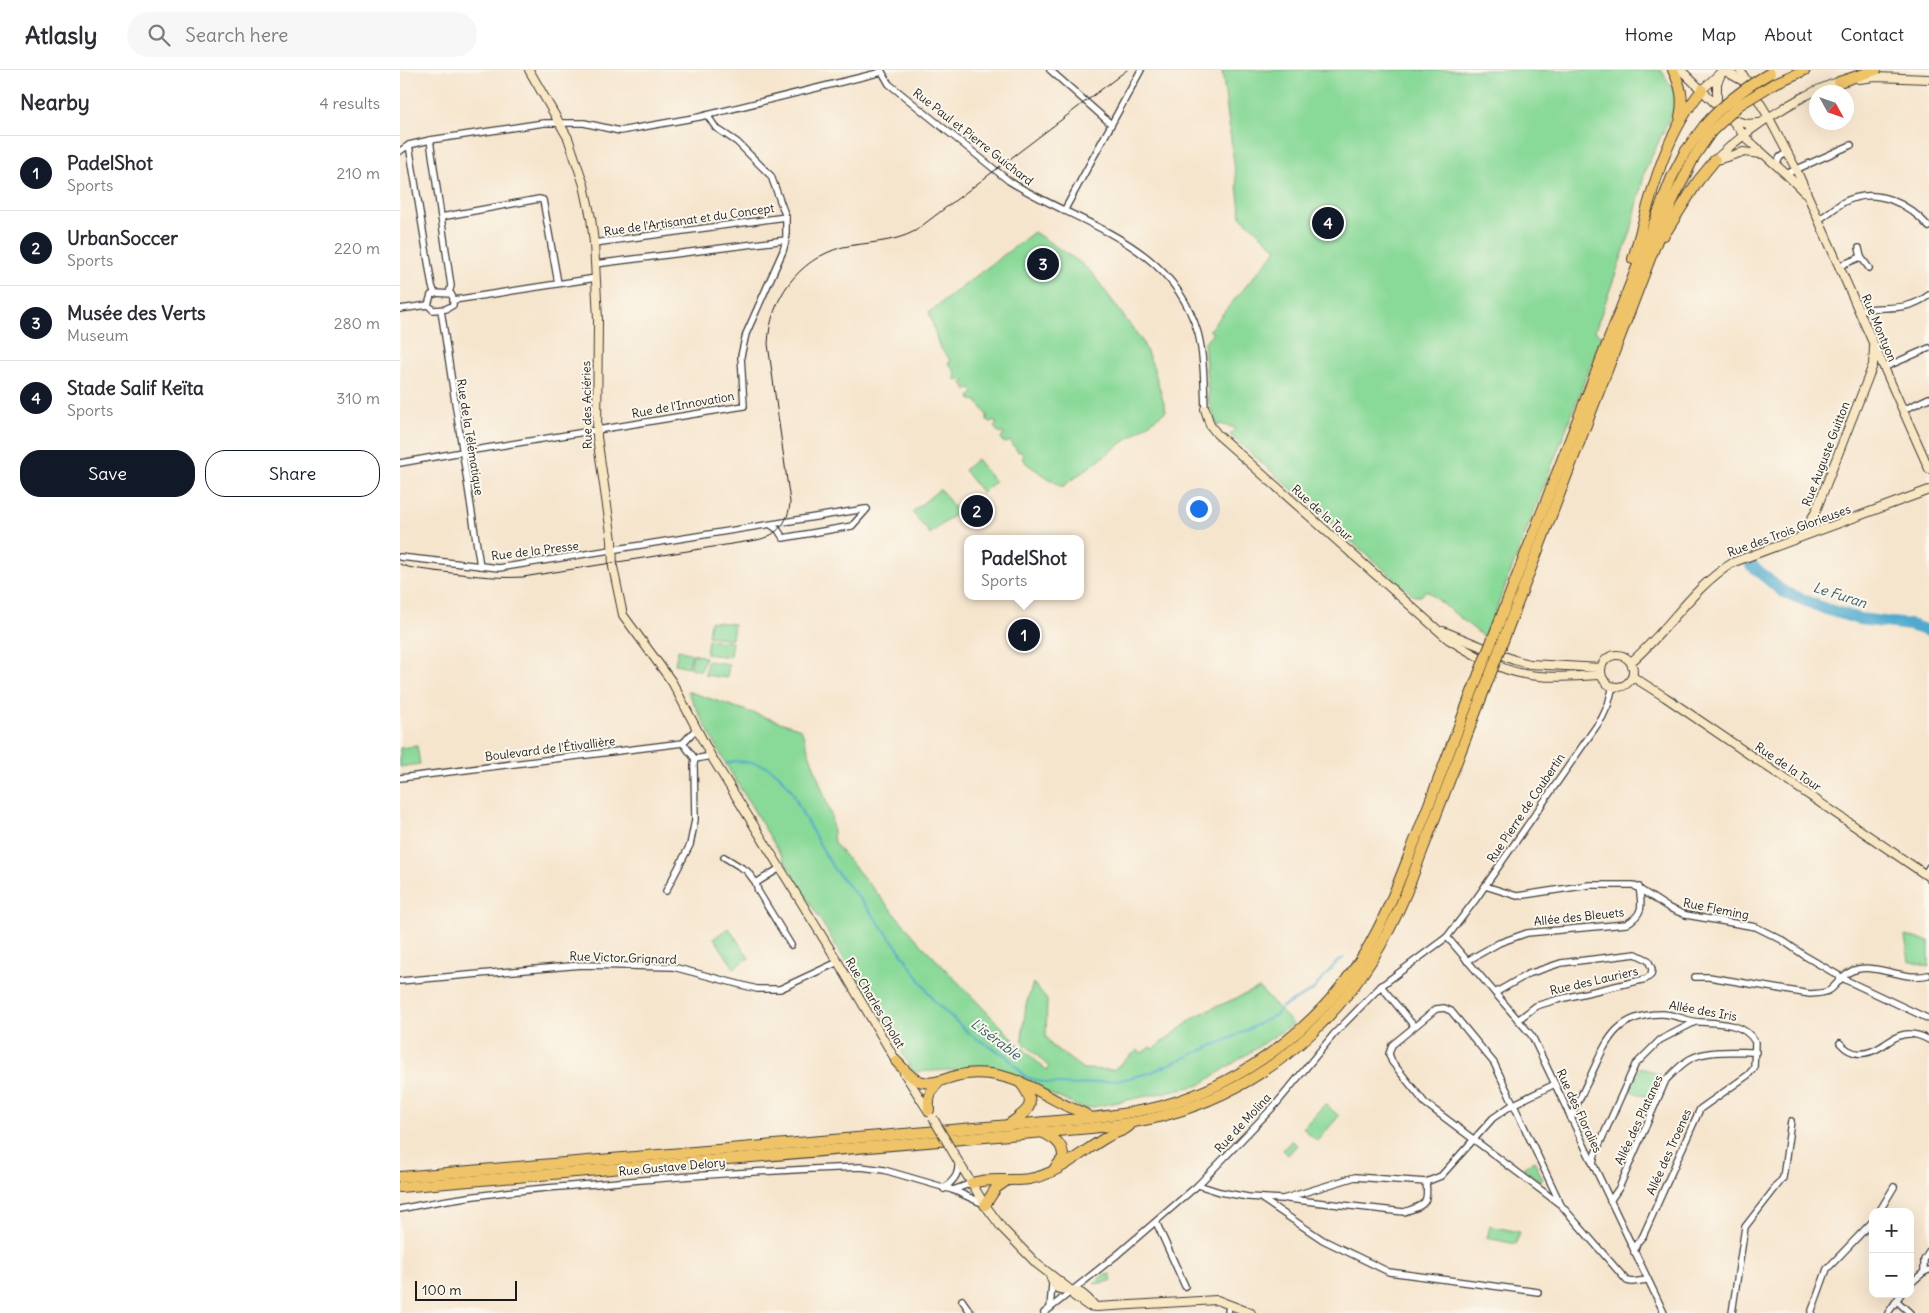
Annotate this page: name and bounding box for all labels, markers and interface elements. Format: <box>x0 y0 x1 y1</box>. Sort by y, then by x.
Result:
search box <box>127 12 477 57</box>
text: Atlasly <box>25 20 97 50</box>
icon: search <box>145 21 173 49</box>
text: Search here <box>185 23 288 47</box>
text: Home <box>1625 23 1673 46</box>
text: Map <box>1701 23 1736 46</box>
text: About <box>1764 23 1812 46</box>
text: Contact <box>1840 23 1904 46</box>
street label: Rue Paul et Pierre Guichard <box>910 85 1037 188</box>
north arrow <box>1809 85 1854 130</box>
text: Nearby <box>20 89 90 116</box>
text: 4 results <box>319 93 380 113</box>
text: PadelShot <box>67 151 153 175</box>
text: 1 <box>33 163 39 183</box>
text: 210 m <box>337 163 380 183</box>
text: Sports <box>67 175 113 195</box>
street label: Rue de l'Artisanat et du Concept <box>603 200 775 239</box>
pin: 4 <box>1312 204 1344 242</box>
text: UrbanSoccer <box>67 226 178 250</box>
text: 2 <box>32 238 40 258</box>
text: 220 m <box>334 238 380 258</box>
pin: 3 <box>1027 245 1059 283</box>
text: Sports <box>67 250 113 270</box>
street label: Rue Montyon <box>1859 292 1900 364</box>
text: Musée des Verts <box>67 301 206 325</box>
text: 3 <box>31 313 41 333</box>
text: 280 m <box>334 313 380 333</box>
text: Museum <box>67 325 129 345</box>
street label: Rue des Aciéries <box>578 361 595 449</box>
text: Stade Salif Keïta <box>67 376 204 400</box>
street label: Rue de la Télématique <box>454 378 487 496</box>
text: 4 <box>31 388 41 408</box>
text: 310 m <box>336 388 380 408</box>
street label: Rue de l'Innovation <box>630 388 735 421</box>
street label: Rue Auguste Guitton <box>1799 399 1852 508</box>
text: Sports <box>67 400 113 420</box>
button: Save <box>20 450 195 497</box>
button: Share <box>205 450 380 497</box>
street label: Rue de la Tour <box>1289 481 1356 544</box>
pin: 2 <box>961 492 993 530</box>
your location <box>1186 496 1212 522</box>
street label: Rue des Trois Glorieuses <box>1725 501 1853 560</box>
popup <box>964 535 1084 600</box>
street label: Rue de la Presse <box>490 538 580 563</box>
text: PadelShot <box>981 546 1067 570</box>
text: Sports <box>981 570 1027 590</box>
water label: Le Furan <box>1811 578 1870 612</box>
pin: 1 <box>1008 616 1040 654</box>
street label: Boulevard de l'Étivallière <box>484 733 616 764</box>
street label: Rue de la Tour <box>1752 739 1824 794</box>
street label: Rue Pierre de Coubertin <box>1483 750 1568 865</box>
street label: Rue Fleming <box>1682 895 1750 922</box>
street label: Allée des Bleuets <box>1533 904 1625 929</box>
street label: Rue Victor Grignard <box>569 948 677 967</box>
street label: Rue Charles Cholat <box>842 955 908 1051</box>
street label: Rue des Lauriers <box>1548 963 1640 998</box>
street label: Allée des Iris <box>1668 997 1738 1024</box>
water label: L'isérable <box>967 1014 1026 1065</box>
street label: Rue des Floralies <box>1553 1066 1605 1155</box>
street label: Allée des Platanes <box>1611 1073 1666 1167</box>
street label: Rue de Molina <box>1211 1090 1274 1155</box>
street label: Allée des Troenes <box>1643 1106 1694 1197</box>
street label: Rue Gustave Delory <box>618 1154 726 1179</box>
map controls <box>1869 1208 1914 1298</box>
button: + <box>1869 1208 1914 1253</box>
button: − <box>1869 1253 1914 1298</box>
scale bar <box>415 1278 518 1301</box>
text: 100 m <box>422 1281 462 1299</box>

